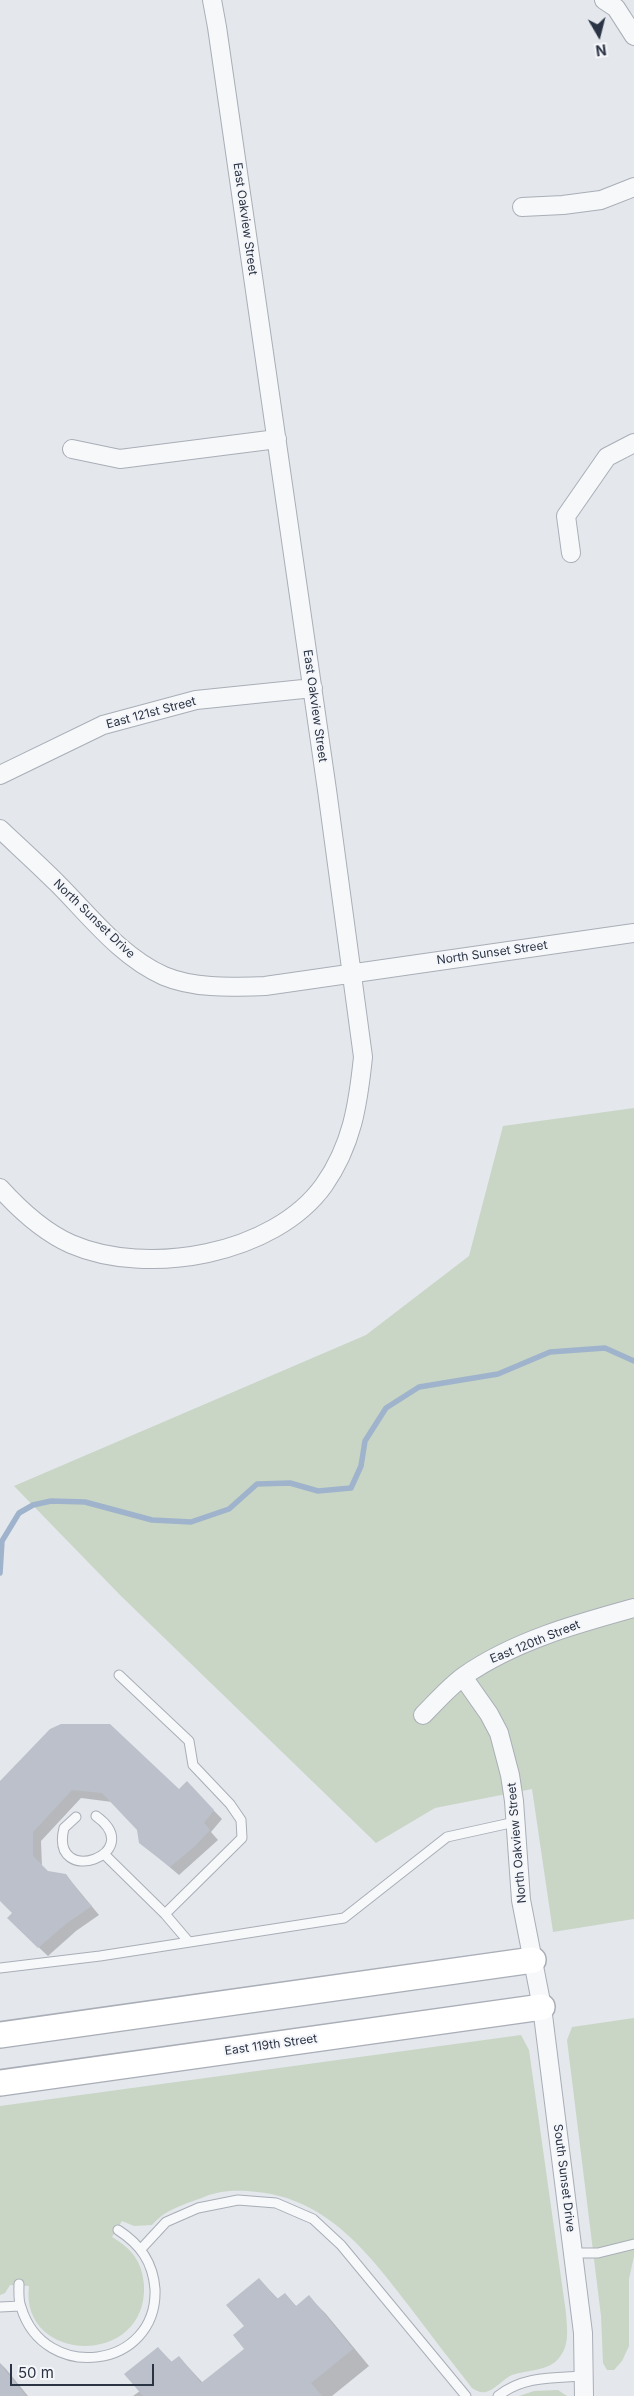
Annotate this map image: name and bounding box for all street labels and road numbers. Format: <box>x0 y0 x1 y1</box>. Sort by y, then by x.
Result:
street label: East Oakview Street <box>230 162 260 276</box>
street label: East Oakview Street <box>300 649 330 763</box>
street label: East 121st Street <box>105 694 197 732</box>
street label: North Sunset Drive <box>50 876 138 962</box>
street label: North Sunset Street <box>436 938 548 968</box>
street label: East 120th Street <box>488 1617 582 1667</box>
street label: North Oakview Street <box>505 1782 529 1904</box>
street label: East 119th Street <box>224 2031 318 2059</box>
street label: South Sunset Drive <box>550 2123 578 2233</box>

